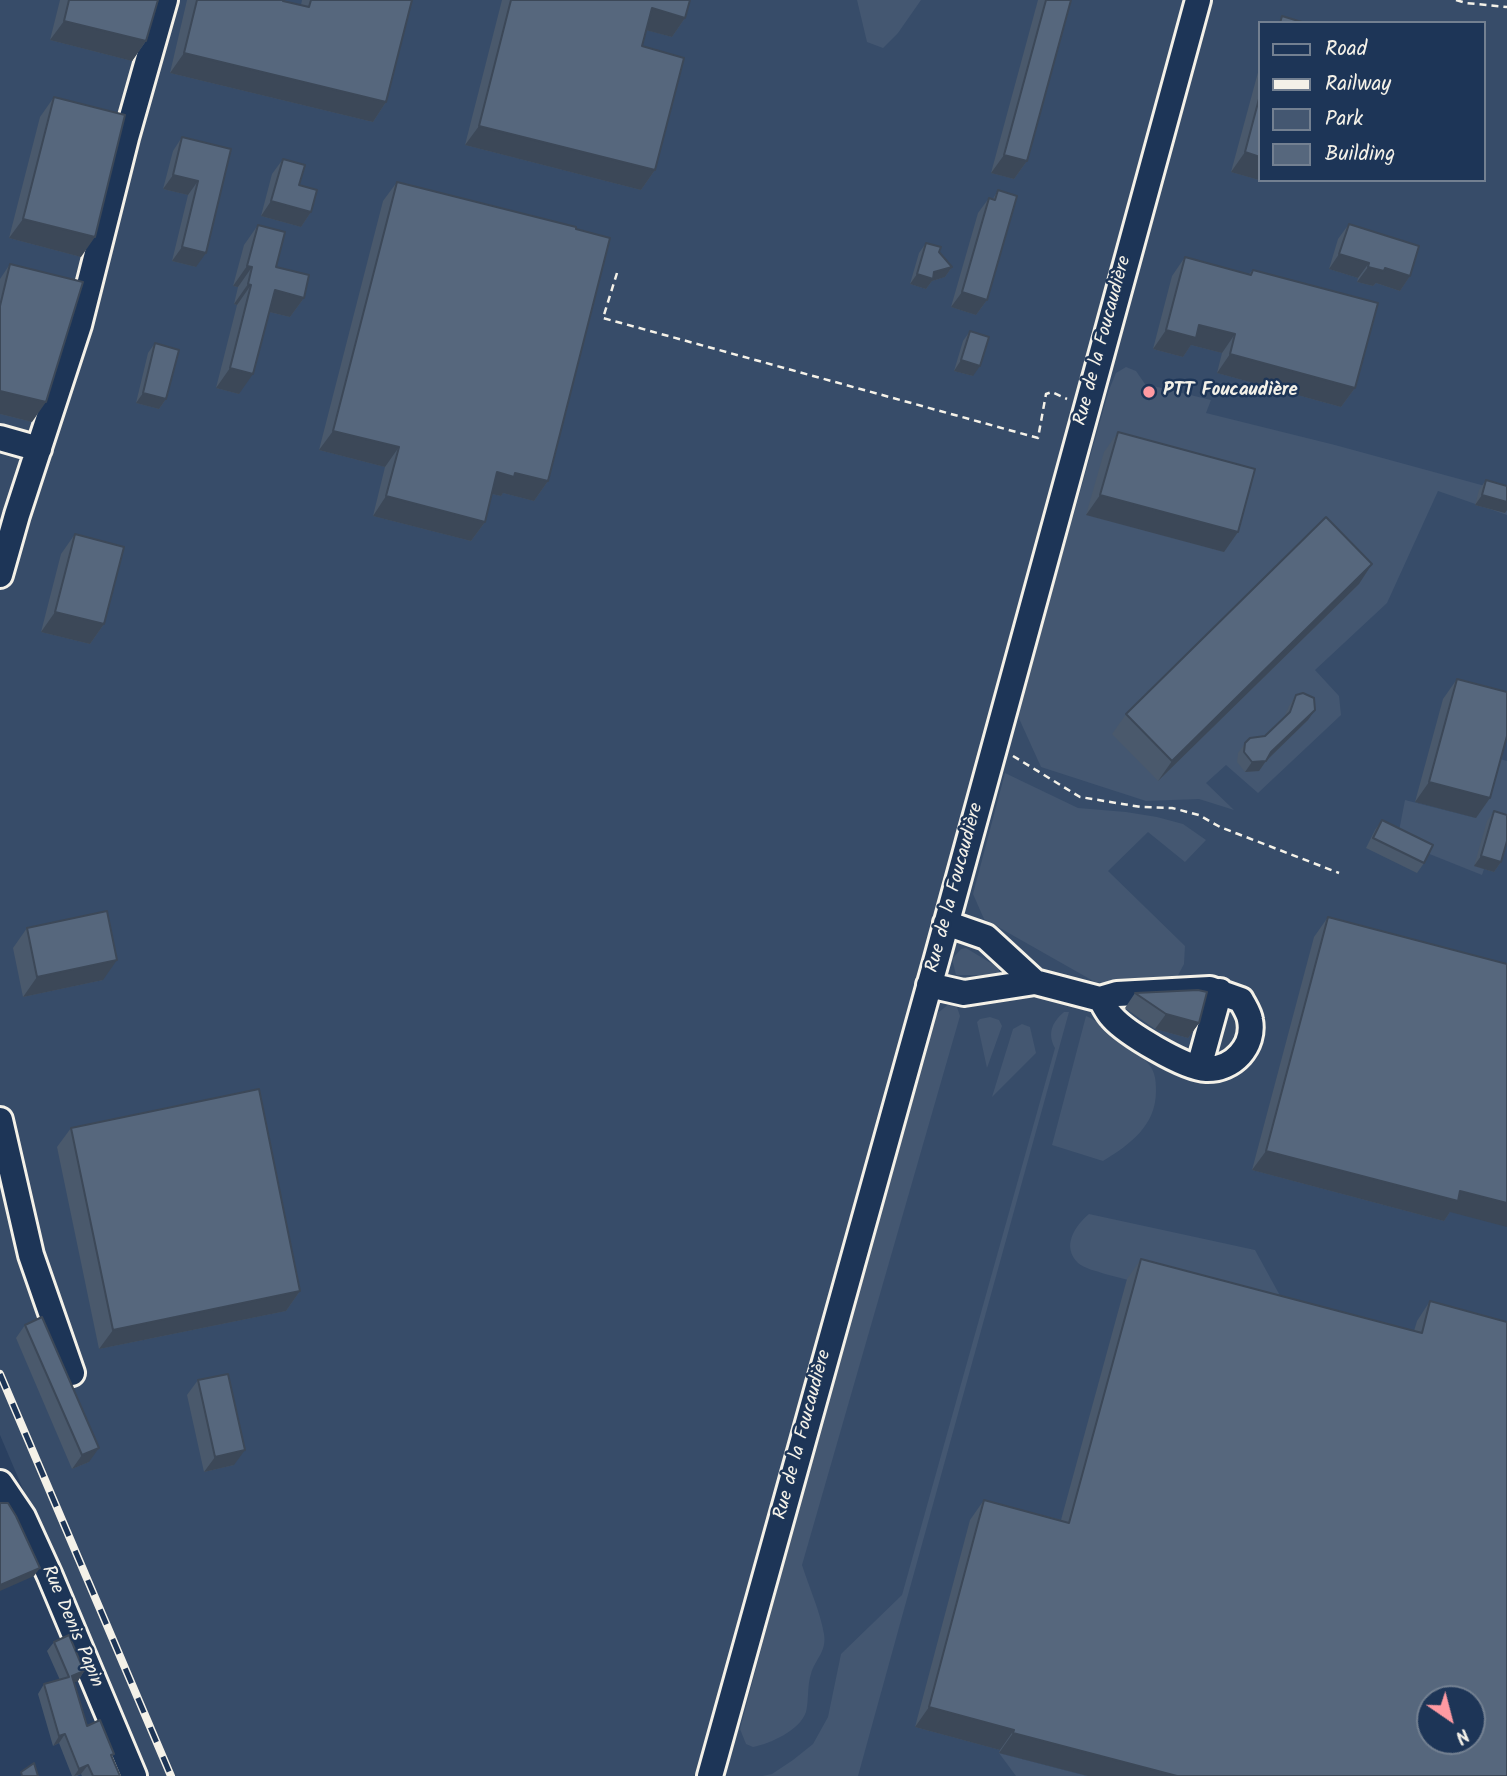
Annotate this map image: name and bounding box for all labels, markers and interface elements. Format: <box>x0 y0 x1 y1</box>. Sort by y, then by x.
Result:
legend <box>1258 21 1486 182</box>
text: Road <box>1325 33 1367 66</box>
text: Railway <box>1325 68 1391 101</box>
text: Park <box>1325 103 1363 136</box>
text: Building <box>1325 138 1395 171</box>
street label: Rue de la Foucaudière <box>1070 254 1138 428</box>
place label: PTT Foucaudière <box>1163 381 1298 403</box>
marker: PTT Foucaudière <box>1141 384 1157 400</box>
street label: Rue de la Foucaudière <box>922 801 990 975</box>
street label: Rue de la Foucaudière <box>770 1348 838 1522</box>
street label: Rue Denis Papin <box>35 1562 107 1692</box>
north arrow <box>1416 1685 1486 1755</box>
text: N <box>1448 1720 1475 1751</box>

